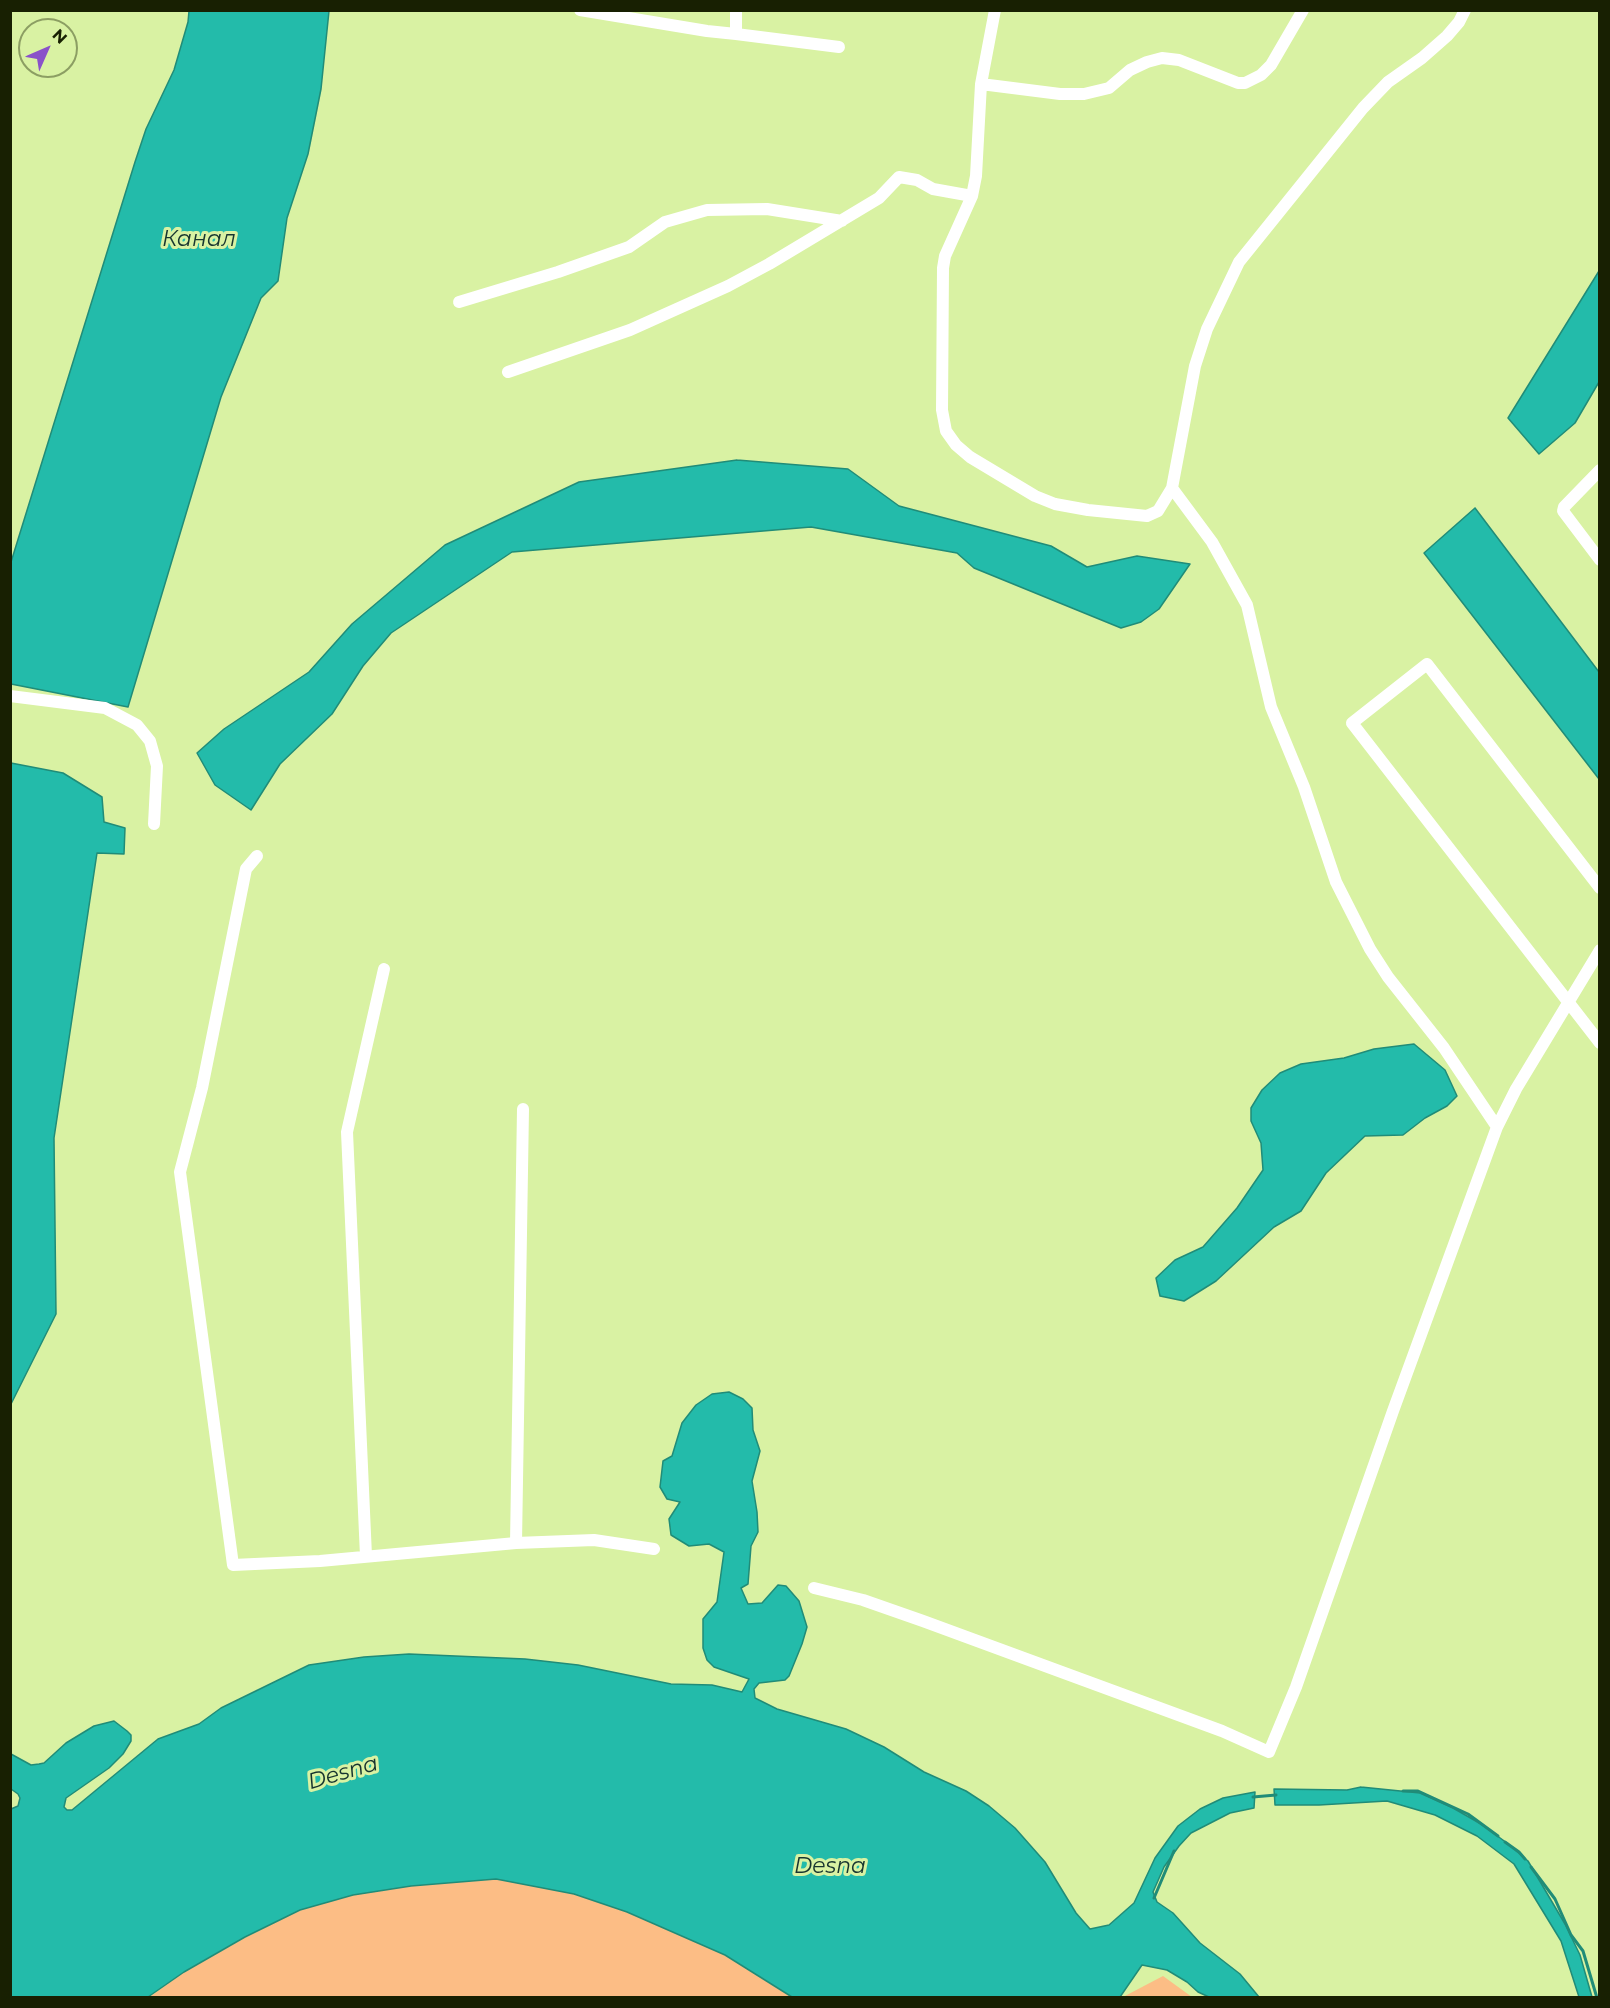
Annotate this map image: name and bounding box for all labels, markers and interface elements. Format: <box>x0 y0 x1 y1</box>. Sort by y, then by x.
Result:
north arrow <box>18 18 78 78</box>
text: N <box>48 25 71 48</box>
water label: Канал <box>162 227 236 253</box>
water label: Desna <box>305 1750 381 1796</box>
water label: Desna <box>794 1854 866 1880</box>

